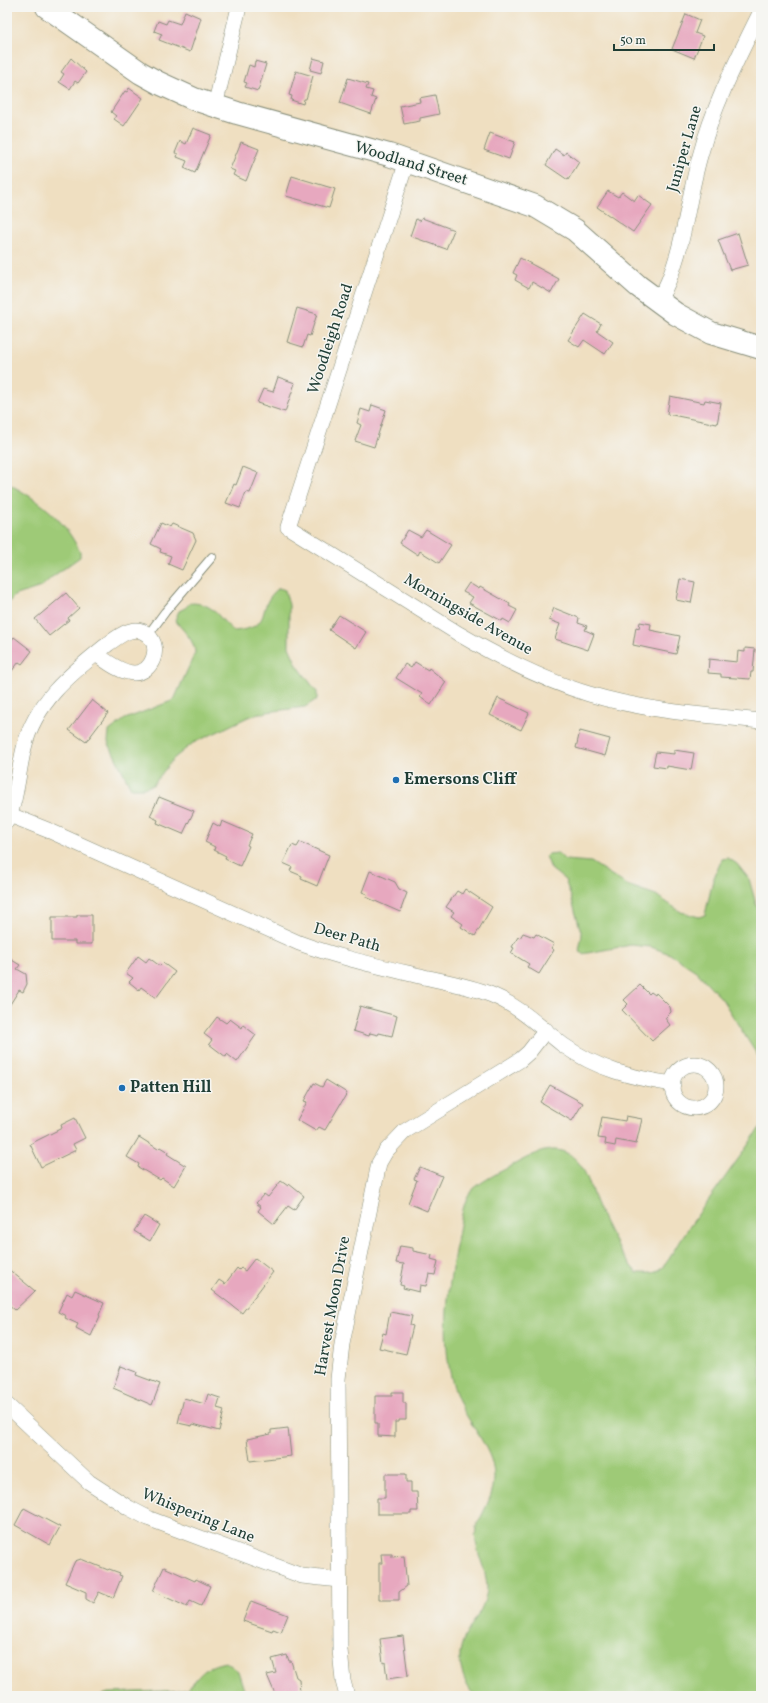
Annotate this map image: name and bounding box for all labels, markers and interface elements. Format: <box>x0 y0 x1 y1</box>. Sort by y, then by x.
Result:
scale bar <box>614 26 714 52</box>
text: 50 m <box>620 33 646 49</box>
street label: Juniper Lane <box>662 103 708 195</box>
street label: Woodland Street <box>352 136 471 192</box>
street label: Woodleigh Road <box>303 281 359 397</box>
street label: Morningside Avenue <box>399 569 537 661</box>
place label: Emersons Cliff <box>404 769 518 791</box>
marker: Emersons Cliff <box>391 775 401 785</box>
street label: Deer Path <box>311 918 383 958</box>
place label: Patten Hill <box>130 1077 212 1099</box>
marker: Patten Hill <box>117 1083 127 1093</box>
street label: Harvest Moon Drive <box>310 1234 356 1378</box>
street label: Whispering Lane <box>138 1483 258 1549</box>

